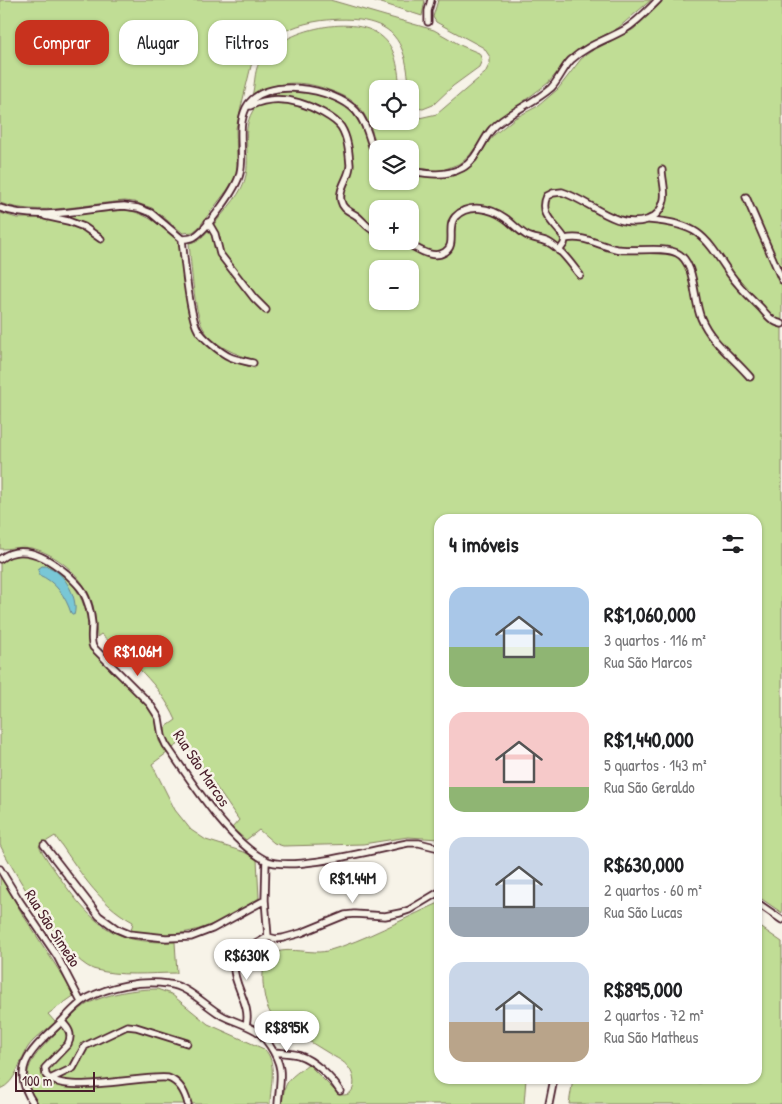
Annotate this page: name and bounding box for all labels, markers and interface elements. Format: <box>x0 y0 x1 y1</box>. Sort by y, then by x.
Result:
chip: Comprar <box>15 20 109 65</box>
chip: Alugar <box>119 20 198 65</box>
chip: Filtros <box>208 20 287 65</box>
map controls <box>369 80 419 310</box>
button: locate <box>369 80 419 130</box>
button: layers <box>369 140 419 190</box>
button: + <box>369 200 419 250</box>
button: − <box>369 260 419 310</box>
text: 4 imóveis <box>449 530 519 559</box>
icon: filters <box>719 530 747 558</box>
text: R$1,060,000 <box>604 600 696 629</box>
icon: home <box>489 607 549 667</box>
text: 3 quartos · 116 m² <box>604 629 706 651</box>
pin: R$1.06M <box>92 634 184 677</box>
text: R$1.06M <box>114 640 162 662</box>
text: Rua São Marcos <box>604 651 692 673</box>
street label: Rua São Marcos <box>168 725 236 811</box>
text: R$1,440,000 <box>604 725 694 754</box>
icon: home <box>489 732 549 792</box>
text: 5 quartos · 143 m² <box>604 754 707 776</box>
text: Rua São Geraldo <box>604 776 695 798</box>
text: R$630,000 <box>604 850 684 879</box>
icon: home <box>489 857 549 917</box>
pin: R$1.44M <box>307 862 399 904</box>
text: R$1.44M <box>330 867 376 889</box>
text: 2 quartos · 60 m² <box>604 879 702 901</box>
street label: Rua São Simeão <box>20 885 87 971</box>
text: Rua São Lucas <box>604 901 682 923</box>
pin: R$630K <box>206 938 288 981</box>
text: R$630K <box>225 944 269 966</box>
text: R$895,000 <box>604 975 682 1004</box>
icon: home <box>489 982 549 1042</box>
text: 2 quartos · 72 m² <box>604 1004 704 1026</box>
pin: R$895K <box>246 1010 328 1053</box>
text: R$895K <box>265 1016 309 1038</box>
text: Rua São Matheus <box>604 1026 698 1048</box>
scale bar <box>15 1069 95 1092</box>
text: 100 m <box>22 1071 52 1090</box>

